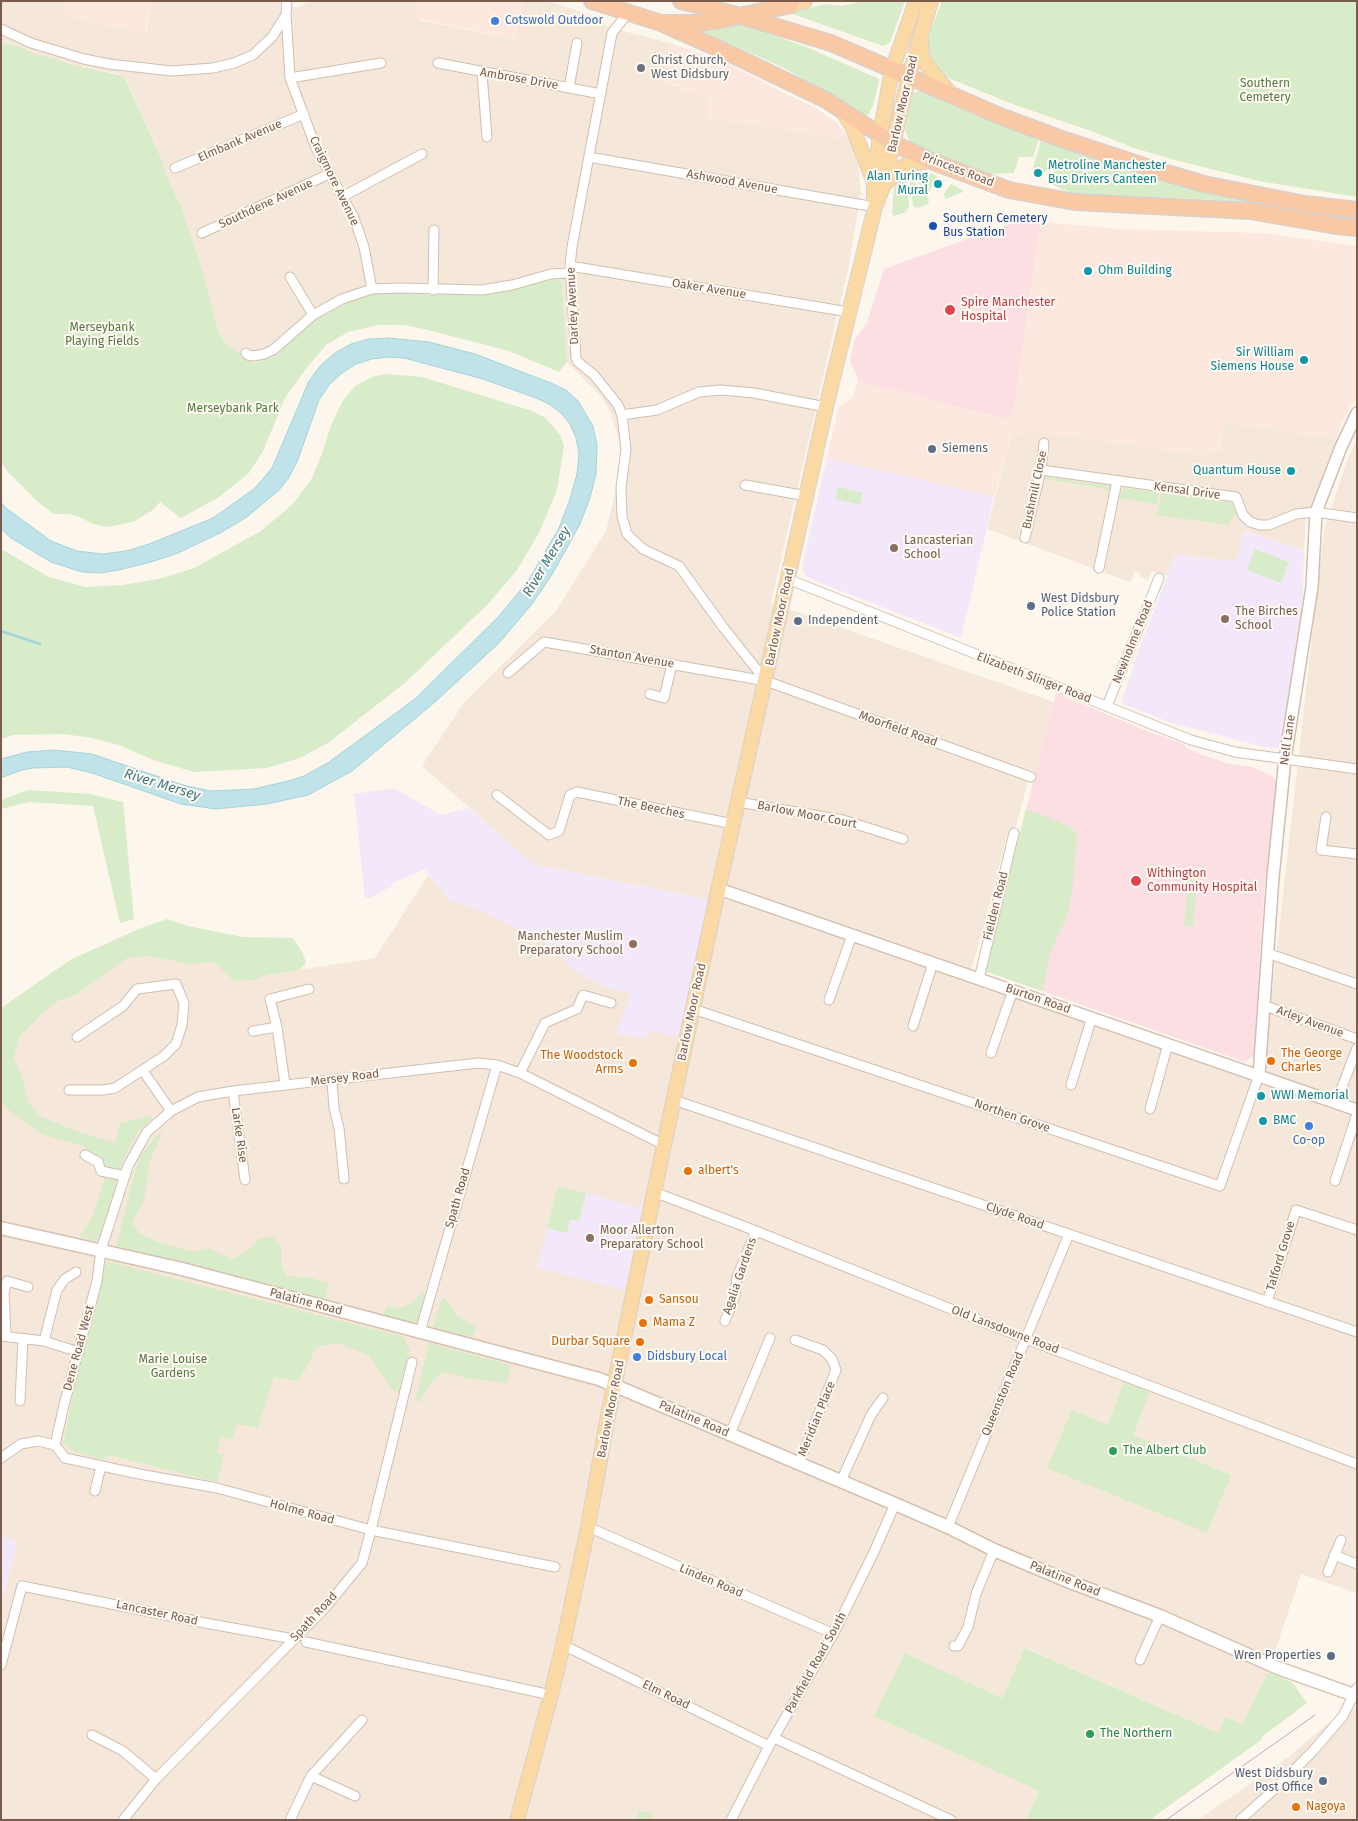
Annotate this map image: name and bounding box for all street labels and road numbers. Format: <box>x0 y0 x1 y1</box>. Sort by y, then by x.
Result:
street label: Barlow Moor Road <box>885 54 921 154</box>
street label: Ambrose Drive <box>479 65 559 93</box>
street label: Elmbank Avenue <box>196 117 284 165</box>
street label: Craigmore Avenue <box>306 134 362 228</box>
street label: Princess Road <box>920 150 996 190</box>
street label: Ashwood Avenue <box>685 167 779 197</box>
street label: Southdene Avenue <box>217 176 315 232</box>
street label: Darley Avenue <box>564 267 582 345</box>
street label: Oaker Avenue <box>671 276 747 302</box>
street label: Bushmill Close <box>1020 449 1050 531</box>
street label: Kensal Drive <box>1153 479 1221 503</box>
street label: Barlow Moor Road <box>763 567 797 667</box>
street label: Newholme Road <box>1110 598 1156 686</box>
street label: Stanton Avenue <box>589 642 675 672</box>
street label: Elizabeth Slinger Road <box>975 649 1093 707</box>
street label: Moorfield Road <box>857 708 939 750</box>
street label: Nell Lane <box>1277 714 1299 766</box>
street label: The Beeches <box>616 794 686 822</box>
street label: Barlow Moor Court <box>756 798 858 832</box>
street label: Fielden Road <box>980 870 1012 942</box>
street label: Barlow Moor Road <box>675 962 709 1062</box>
street label: Burton Road <box>1004 981 1072 1017</box>
street label: Arley Avenue <box>1274 1003 1346 1041</box>
street label: Mersey Road <box>310 1067 380 1089</box>
street label: Northen Grove <box>972 1096 1052 1136</box>
street label: Larke Rise <box>228 1106 250 1164</box>
street label: Spath Road <box>442 1166 474 1230</box>
street label: Clyde Road <box>984 1199 1046 1233</box>
street label: Talford Grove <box>1264 1219 1298 1293</box>
street label: Agalia Gardens <box>720 1236 760 1316</box>
street label: Palatine Road <box>268 1285 344 1319</box>
street label: Old Lansdowne Road <box>949 1303 1061 1357</box>
street label: Dene Road West <box>61 1304 97 1392</box>
street label: Queenston Road <box>979 1350 1027 1438</box>
street label: Barlow Moor Road <box>594 1359 628 1459</box>
street label: Meridian Place <box>795 1379 839 1459</box>
street label: Palatine Road <box>657 1398 731 1440</box>
street label: Holme Road <box>268 1496 336 1528</box>
street label: Palatine Road <box>1028 1558 1102 1600</box>
street label: Linden Road <box>677 1561 745 1601</box>
street label: Spath Road <box>287 1589 341 1645</box>
street label: Lancaster Road <box>115 1597 199 1629</box>
street label: Parkfield Road South <box>782 1610 850 1716</box>
street label: Elm Road <box>640 1677 692 1713</box>

